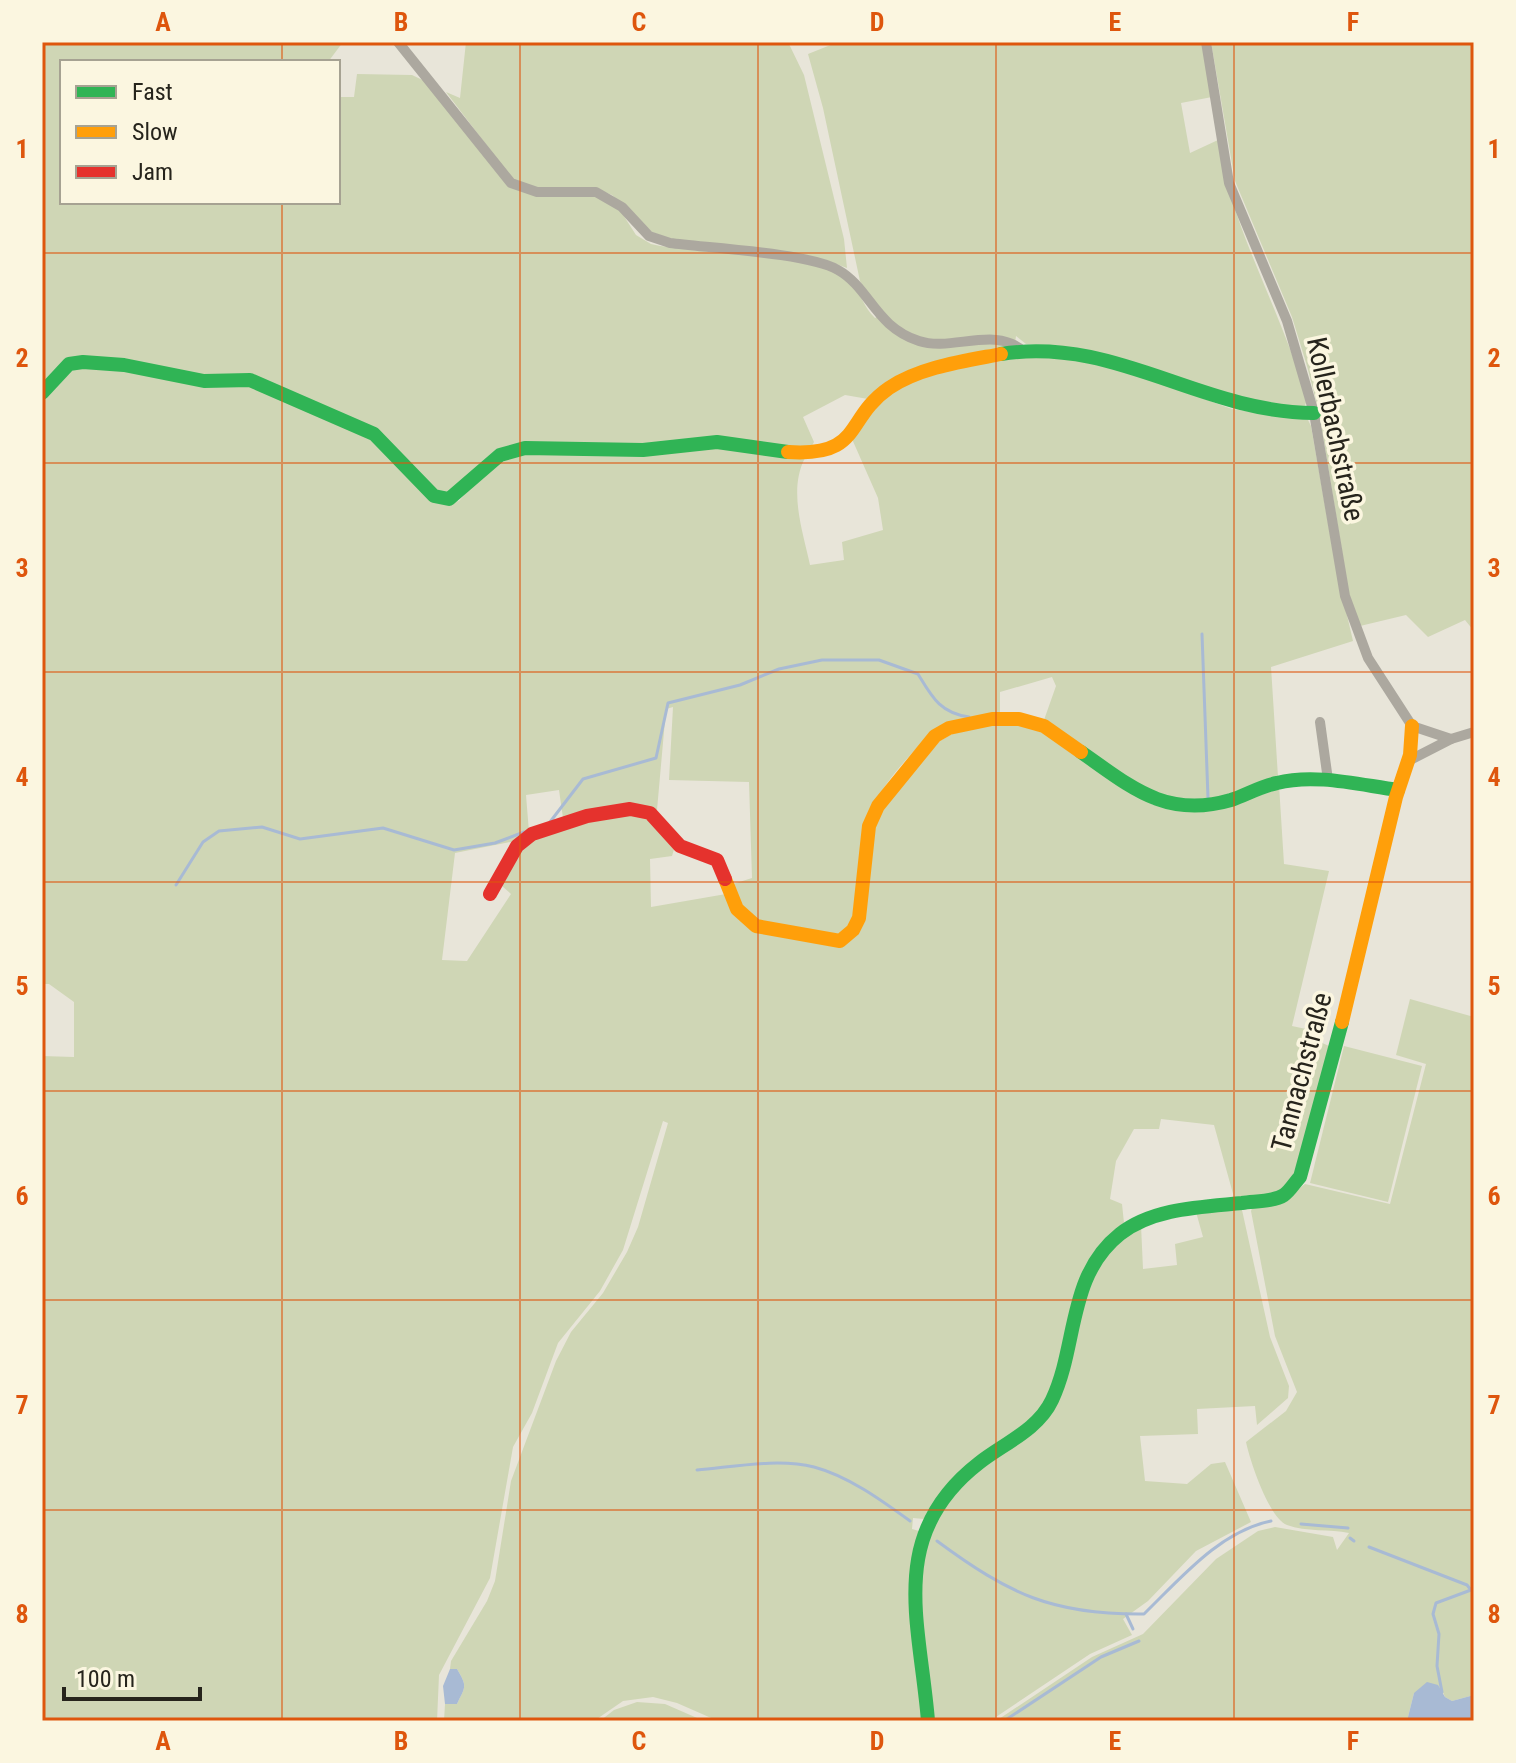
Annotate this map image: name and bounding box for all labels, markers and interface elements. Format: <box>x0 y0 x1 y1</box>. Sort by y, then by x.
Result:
text: A <box>155 7 171 37</box>
text: B <box>394 7 408 37</box>
text: C <box>632 7 647 37</box>
text: D <box>870 7 884 37</box>
text: E <box>1109 7 1122 37</box>
text: F <box>1347 7 1359 37</box>
legend <box>60 60 340 204</box>
text: Fast <box>132 78 173 106</box>
text: Slow <box>132 118 178 146</box>
text: 1 <box>15 134 29 164</box>
text: 1 <box>1487 134 1501 164</box>
text: Jam <box>132 158 173 186</box>
street label: Kollerbachstraße <box>1300 334 1371 524</box>
text: 2 <box>15 343 29 373</box>
text: 2 <box>1487 343 1501 373</box>
text: 3 <box>15 553 29 583</box>
text: 3 <box>1487 553 1501 583</box>
text: 4 <box>15 762 29 792</box>
text: 4 <box>1487 762 1501 792</box>
text: 5 <box>15 971 29 1001</box>
text: 5 <box>1487 971 1501 1001</box>
street label: Tannachstraße <box>1264 989 1339 1155</box>
text: 6 <box>15 1181 29 1211</box>
text: 6 <box>1487 1181 1501 1211</box>
text: 7 <box>15 1390 29 1420</box>
text: 7 <box>1487 1390 1501 1420</box>
text: 8 <box>15 1599 29 1629</box>
text: 8 <box>1487 1599 1501 1629</box>
scale bar <box>64 1651 200 1701</box>
text: 100 m <box>76 1665 135 1693</box>
text: A <box>155 1726 171 1756</box>
text: B <box>394 1726 408 1756</box>
text: C <box>632 1726 647 1756</box>
text: D <box>870 1726 884 1756</box>
text: E <box>1109 1726 1122 1756</box>
text: F <box>1347 1726 1359 1756</box>

